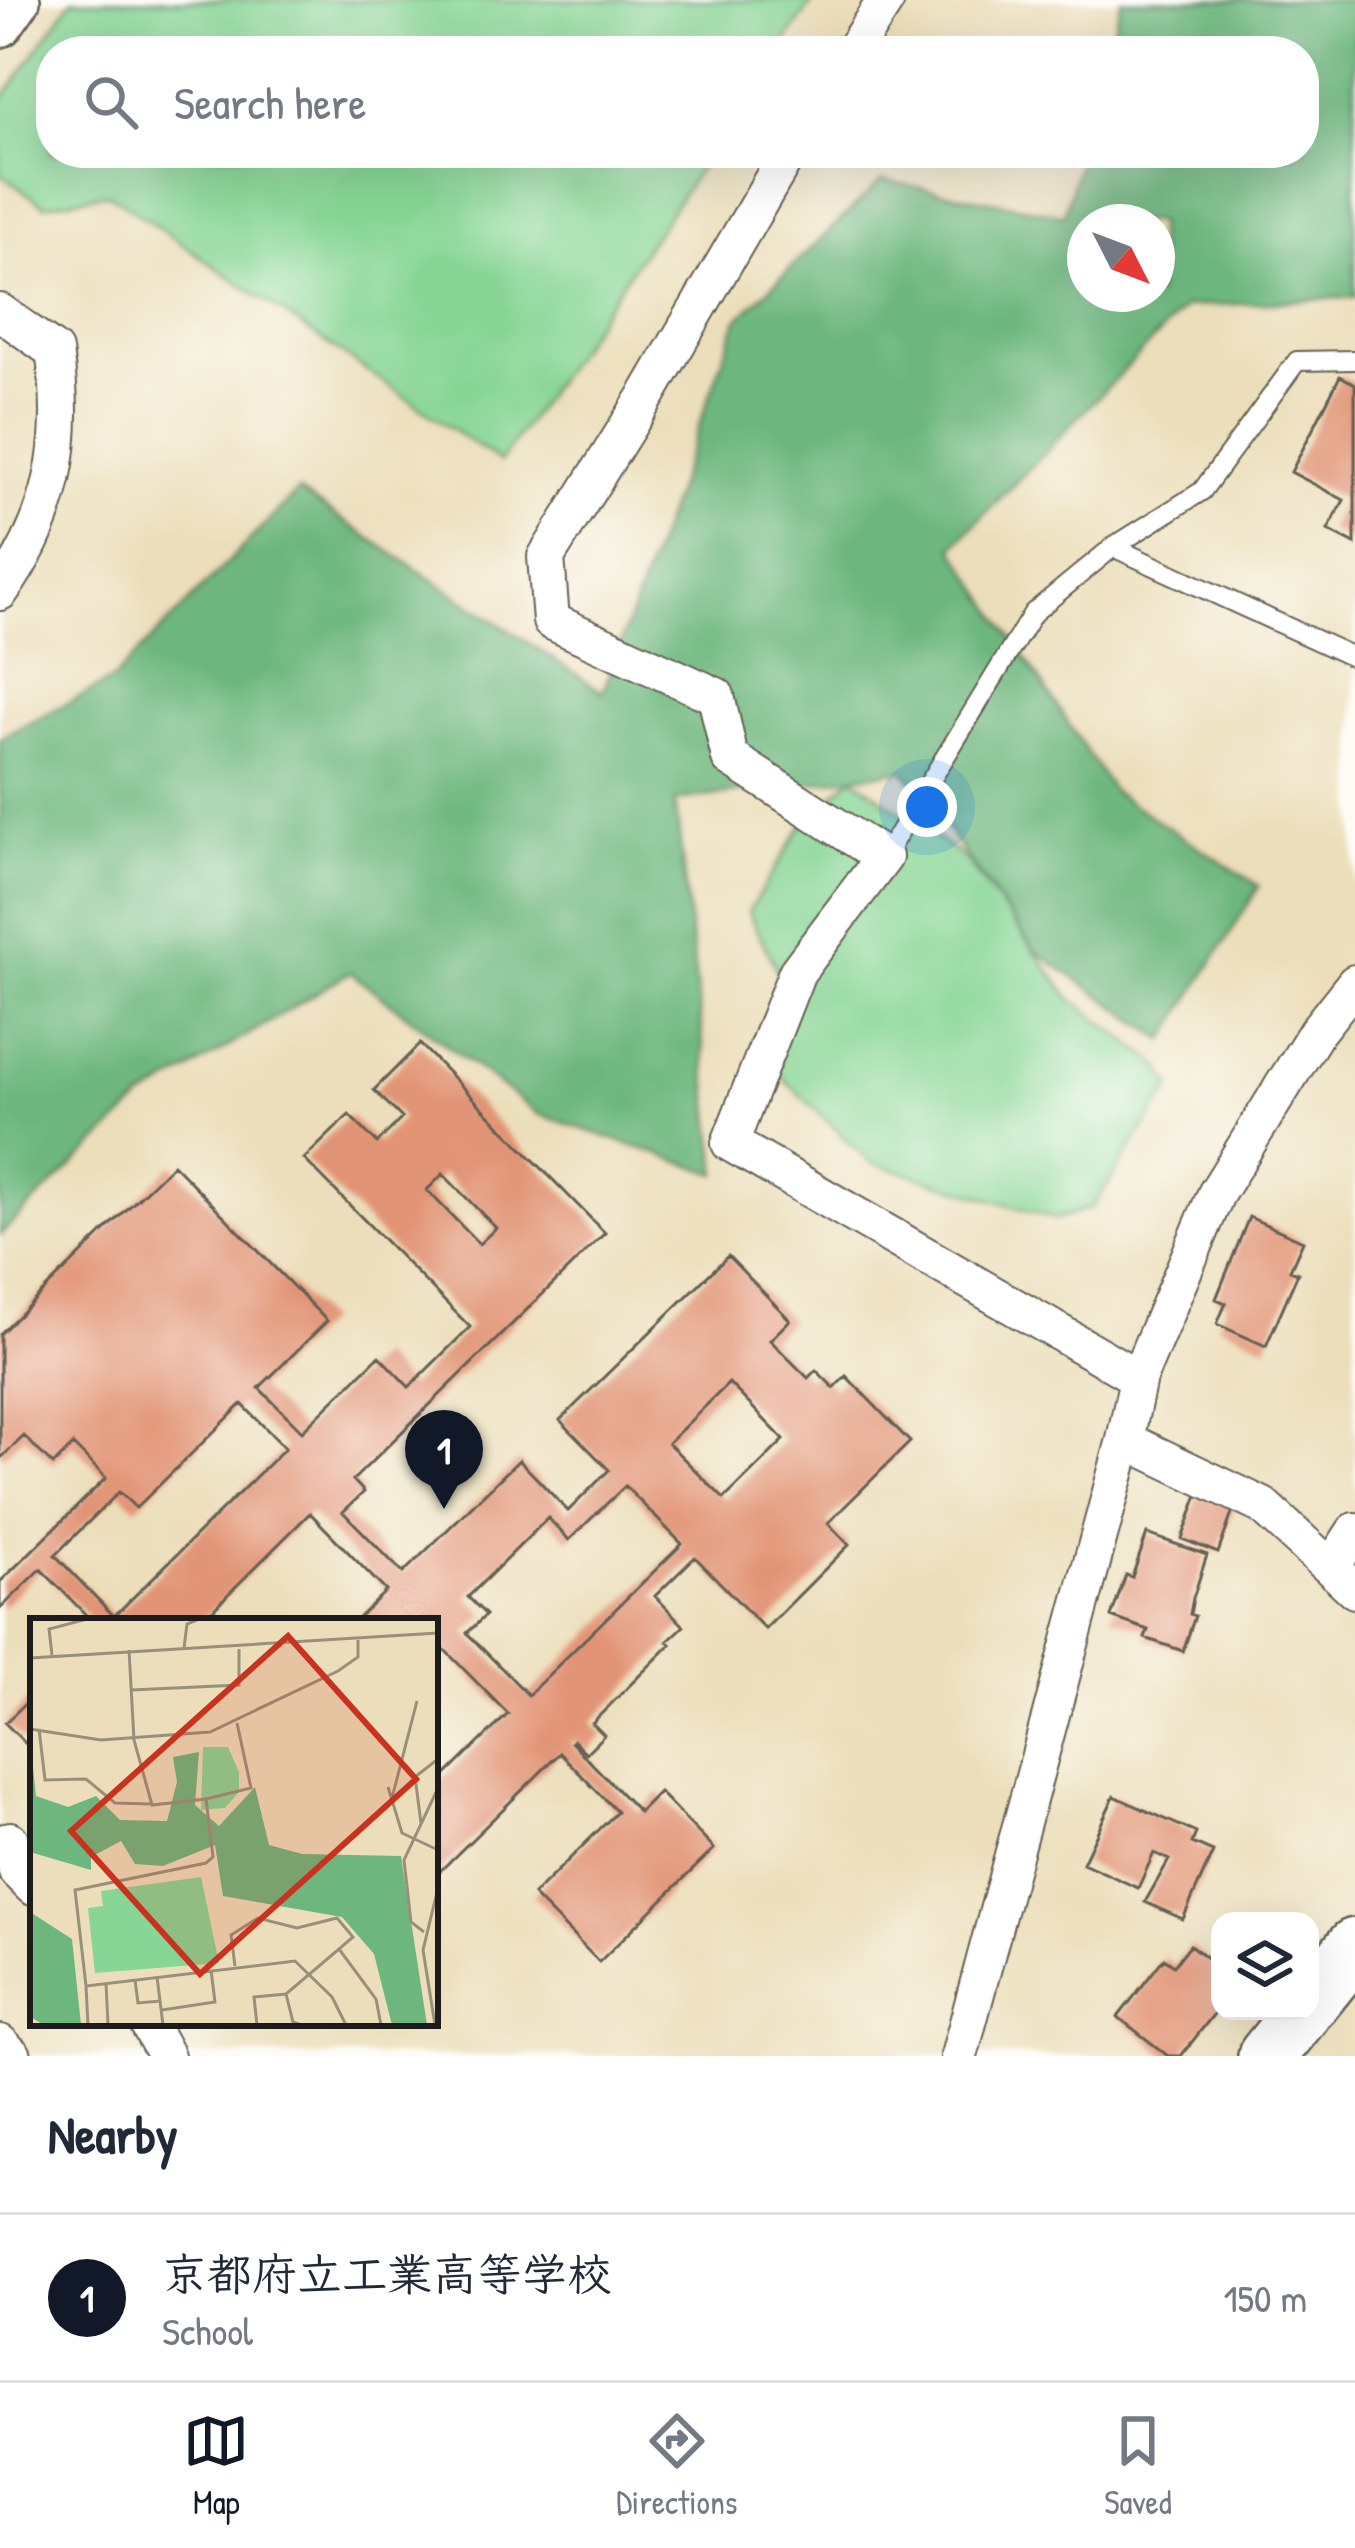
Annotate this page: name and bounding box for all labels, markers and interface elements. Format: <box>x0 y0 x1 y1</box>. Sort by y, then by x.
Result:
search box <box>36 36 1319 168</box>
icon: search <box>78 69 144 135</box>
text: Search here <box>174 72 366 133</box>
north arrow <box>1067 204 1175 312</box>
your location <box>897 777 957 837</box>
pin: 1 <box>405 1410 483 1509</box>
inset map <box>30 1618 438 2026</box>
map controls <box>1211 1912 1319 2020</box>
button: layers <box>1211 1912 1319 2020</box>
text: Nearby <box>48 2100 178 2169</box>
text: 京都府立工業高等学校 <box>162 2243 612 2304</box>
text: 1 <box>80 2271 94 2324</box>
text: 150 m <box>1223 2271 1307 2324</box>
text: School <box>162 2304 253 2357</box>
tab: Map <box>183 2408 249 2524</box>
tab: Directions <box>616 2408 738 2524</box>
tab: Saved <box>1104 2408 1172 2524</box>

